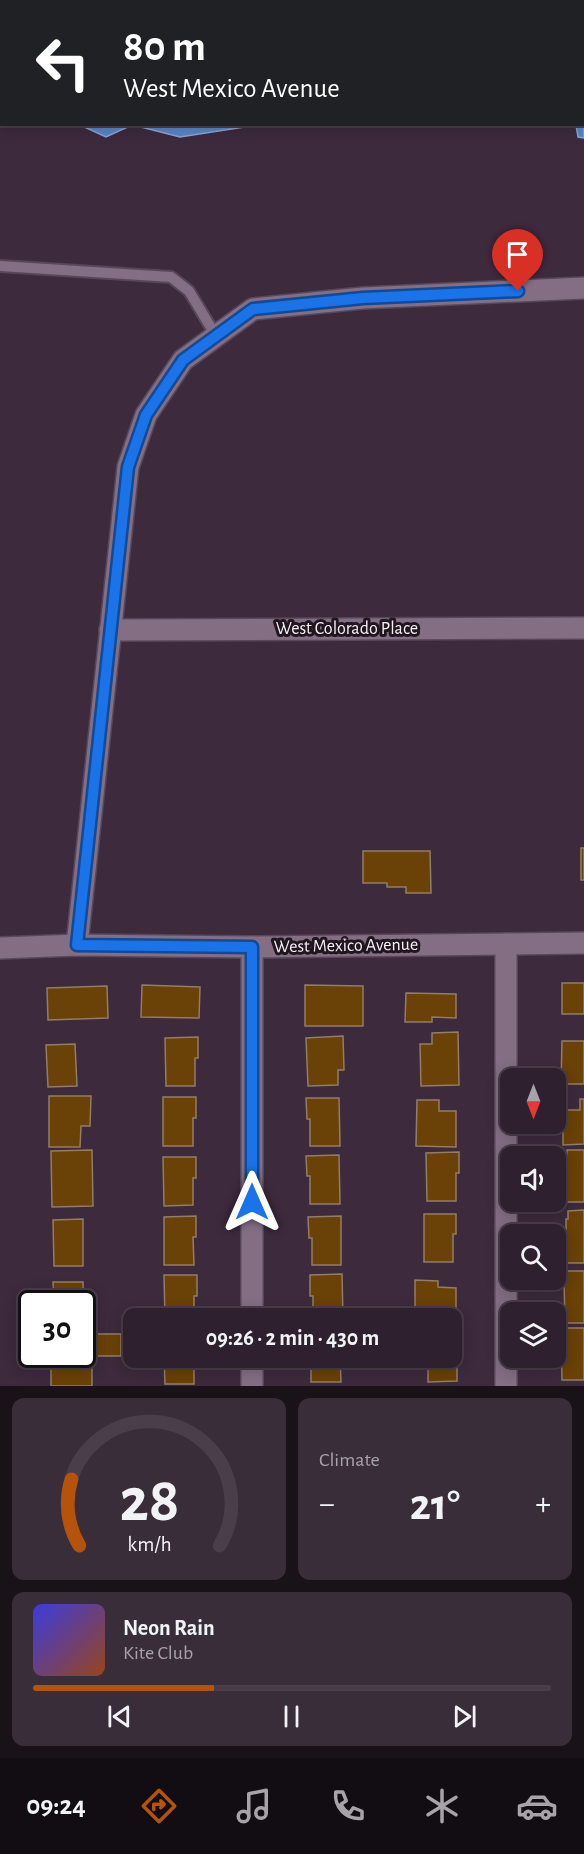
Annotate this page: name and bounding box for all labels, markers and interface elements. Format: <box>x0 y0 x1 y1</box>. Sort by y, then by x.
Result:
icon: left <box>24 24 102 102</box>
text: 80 m <box>123 26 206 68</box>
text: West Mexico Avenue <box>123 75 340 102</box>
pin <box>492 229 543 291</box>
icon: arrive <box>501 238 534 271</box>
street label: West Colorado Place <box>276 620 418 638</box>
street label: West Mexico Avenue <box>274 936 418 956</box>
north arrow <box>500 1068 566 1134</box>
map controls <box>500 1068 566 1368</box>
button: sound <box>500 1146 566 1212</box>
position arrow <box>220 1170 284 1234</box>
button: search <box>500 1224 566 1290</box>
speed limit sign: 30 <box>18 1290 96 1368</box>
button: layers <box>500 1302 566 1368</box>
text: 09:26 · 2 min · 430 m <box>206 1327 379 1349</box>
text: Climate <box>319 1450 380 1470</box>
text: 28 <box>119 1470 179 1532</box>
text: 21° <box>410 1483 460 1528</box>
text: − <box>319 1488 335 1521</box>
text: + <box>535 1488 551 1521</box>
text: km/h <box>127 1534 171 1555</box>
text: Neon Rain <box>123 1617 215 1639</box>
text: Kite Club <box>123 1643 193 1663</box>
icon: previous <box>103 1700 136 1733</box>
icon: pause <box>275 1700 308 1733</box>
icon: next <box>448 1700 481 1733</box>
icon: directions <box>138 1785 180 1827</box>
icon: music <box>233 1785 275 1827</box>
icon: phone <box>327 1785 369 1827</box>
icon: climate <box>421 1785 463 1827</box>
icon: car <box>516 1785 558 1827</box>
text: 09:24 <box>26 1792 86 1819</box>

